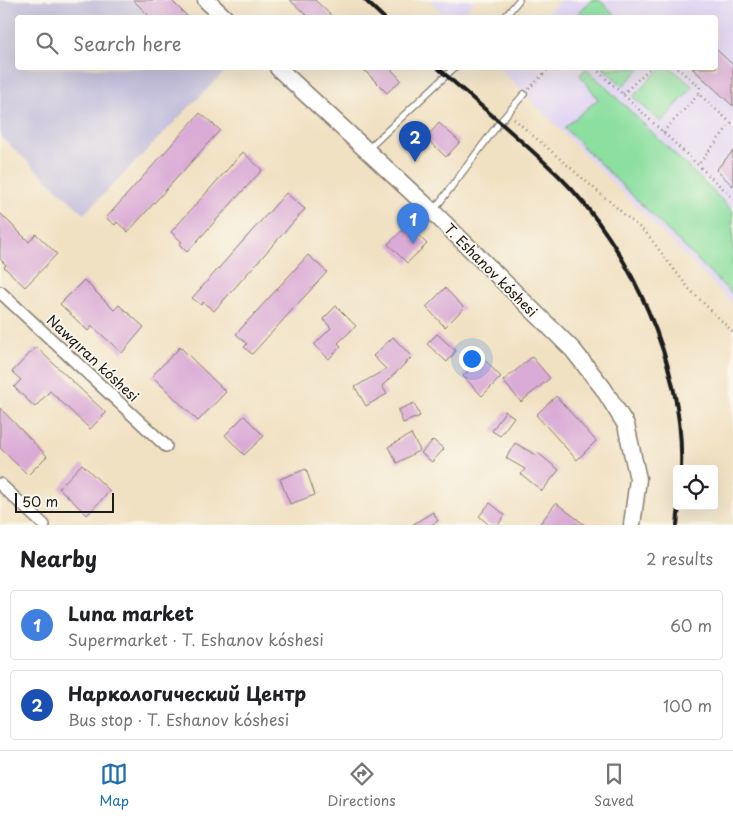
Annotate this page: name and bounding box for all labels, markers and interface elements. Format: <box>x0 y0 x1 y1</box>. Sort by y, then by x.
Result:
search box <box>15 15 718 70</box>
icon: search <box>33 29 61 57</box>
text: Search here <box>73 29 182 57</box>
pin: 2 <box>399 121 431 162</box>
pin: 1 <box>397 203 429 244</box>
street label: T. Eshanov kóshesi <box>440 219 542 321</box>
street label: Nawqıran kóshesi <box>42 310 144 406</box>
your location <box>459 346 485 372</box>
map controls <box>673 465 718 510</box>
button: locate <box>673 465 718 510</box>
scale bar <box>15 490 114 513</box>
text: 50 m <box>22 491 58 512</box>
text: Nearby <box>20 542 97 574</box>
text: 2 results <box>646 546 713 570</box>
text: Luna market <box>68 599 194 627</box>
text: 1 <box>33 613 41 637</box>
text: 60 m <box>670 613 712 637</box>
text: Supermarket · T. Eshanov kóshesi <box>68 627 324 651</box>
text: Наркологический Центр <box>68 679 306 707</box>
text: 2 <box>31 693 43 717</box>
text: 100 m <box>663 693 712 717</box>
text: Bus stop · T. Eshanov kóshesi <box>68 707 289 731</box>
tab: Map <box>99 760 129 811</box>
tab: Directions <box>328 760 396 811</box>
tab: Saved <box>594 760 634 811</box>

